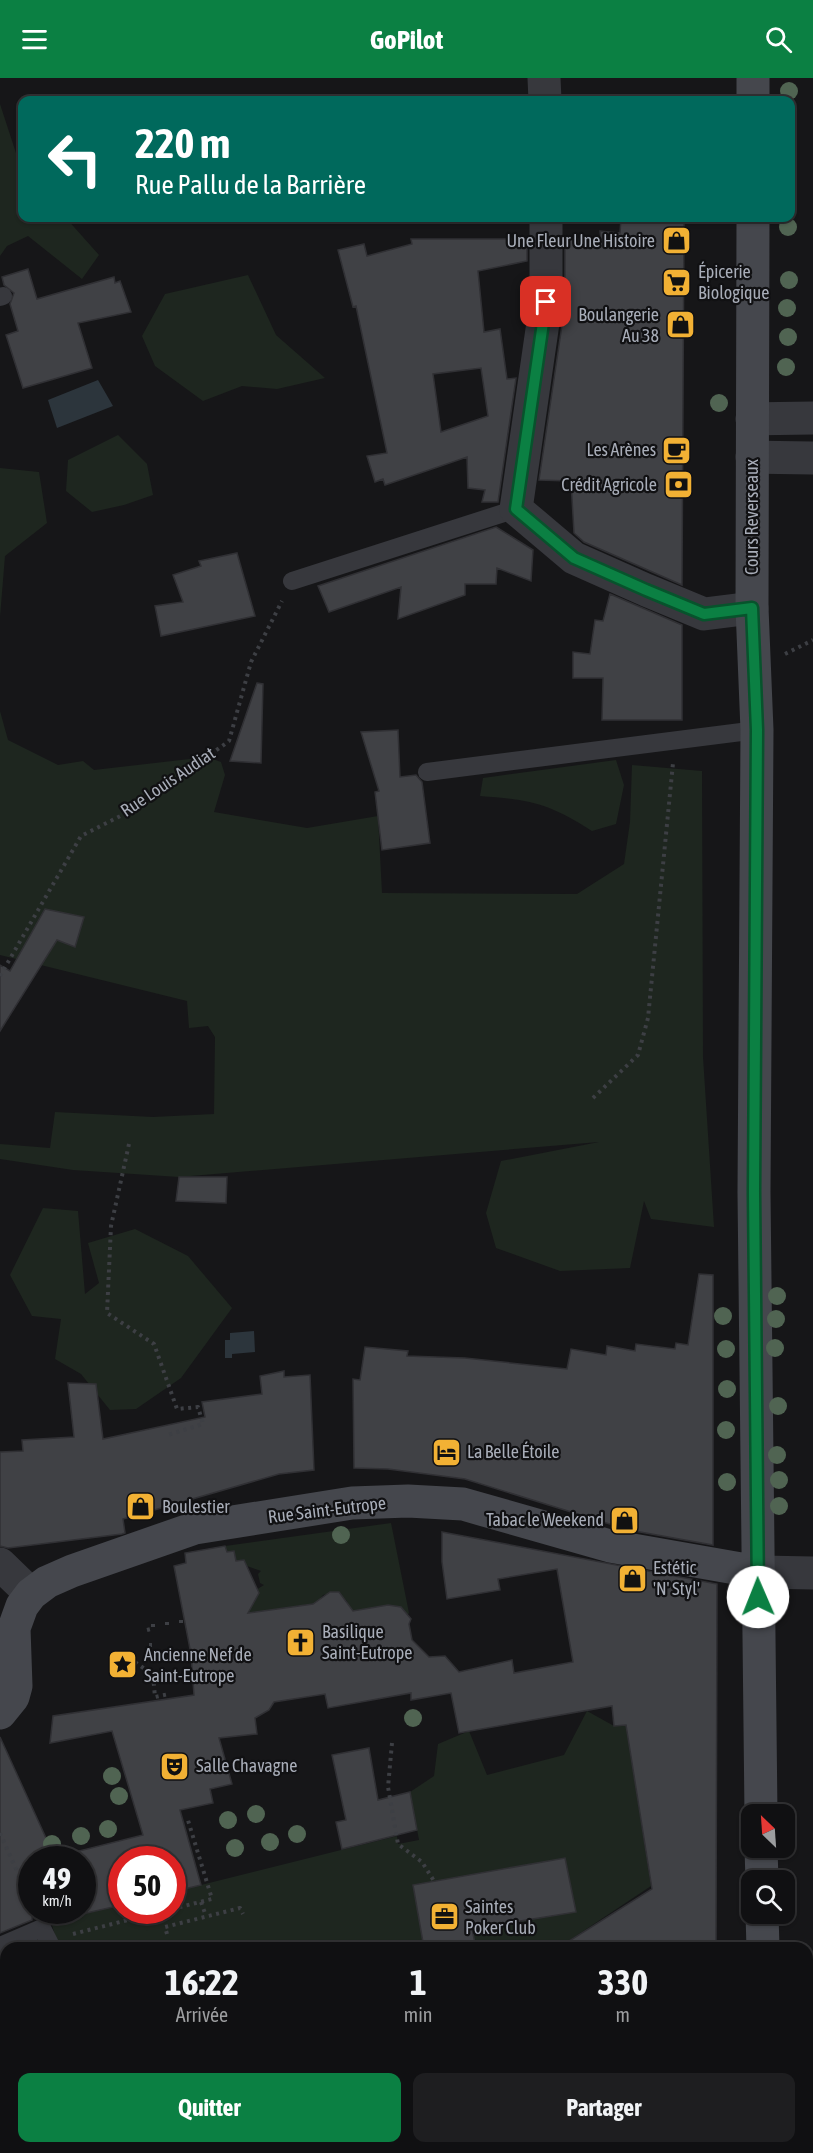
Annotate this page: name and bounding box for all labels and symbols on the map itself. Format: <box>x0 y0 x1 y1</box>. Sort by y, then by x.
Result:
shop icon: Une Fleur Une Histoire <box>660 225 692 257</box>
place label: Une Fleur Une Histoire <box>507 230 655 251</box>
place label: Épicerie Biologique <box>698 261 769 303</box>
supermarket icon: Épicerie Biologique <box>661 266 693 298</box>
pin <box>520 276 571 327</box>
place label: Boulangerie Au 38 <box>578 304 659 346</box>
shop icon: Boulangerie Au 38 <box>664 309 696 341</box>
cafe icon: Les Arènes <box>661 434 693 466</box>
place label: Les Arènes <box>586 439 656 460</box>
street label: Cours Reverseaux <box>741 459 762 575</box>
bank icon: Crédit Agricole <box>662 469 694 501</box>
place label: Crédit Agricole <box>561 474 657 495</box>
street label: Rue Louis Audiat <box>117 742 219 821</box>
hotel icon: La Belle Étoile <box>430 1436 462 1468</box>
place label: La Belle Étoile <box>467 1441 560 1462</box>
shop icon: Boulestier <box>125 1491 157 1523</box>
street label: Rue Saint-Eutrope <box>267 1492 387 1527</box>
place label: Boulestier <box>162 1496 230 1517</box>
shop icon: Tabac le Weekend <box>609 1504 641 1536</box>
place label: Tabac le Weekend <box>486 1509 604 1530</box>
place label: Estétic 'N' Styl' <box>653 1557 700 1599</box>
shop icon: Estétic 'N' Styl' <box>616 1562 648 1594</box>
position arrow <box>726 1565 790 1629</box>
place label: Basilique Saint-Eutrope <box>322 1621 413 1663</box>
church icon: Basilique Saint-Eutrope <box>285 1626 317 1658</box>
place label: Ancienne Nef de Saint-Eutrope <box>144 1644 252 1686</box>
place icon: Ancienne Nef de Saint-Eutrope <box>107 1649 139 1681</box>
theatre icon: Salle Chavagne <box>159 1750 191 1782</box>
place label: Salle Chavagne <box>196 1755 297 1776</box>
north arrow <box>741 1804 795 1858</box>
speed limit sign: 50 <box>108 1846 186 1924</box>
place label: Saintes Poker Club <box>465 1896 536 1938</box>
office icon: Saintes Poker Club <box>428 1901 460 1933</box>

